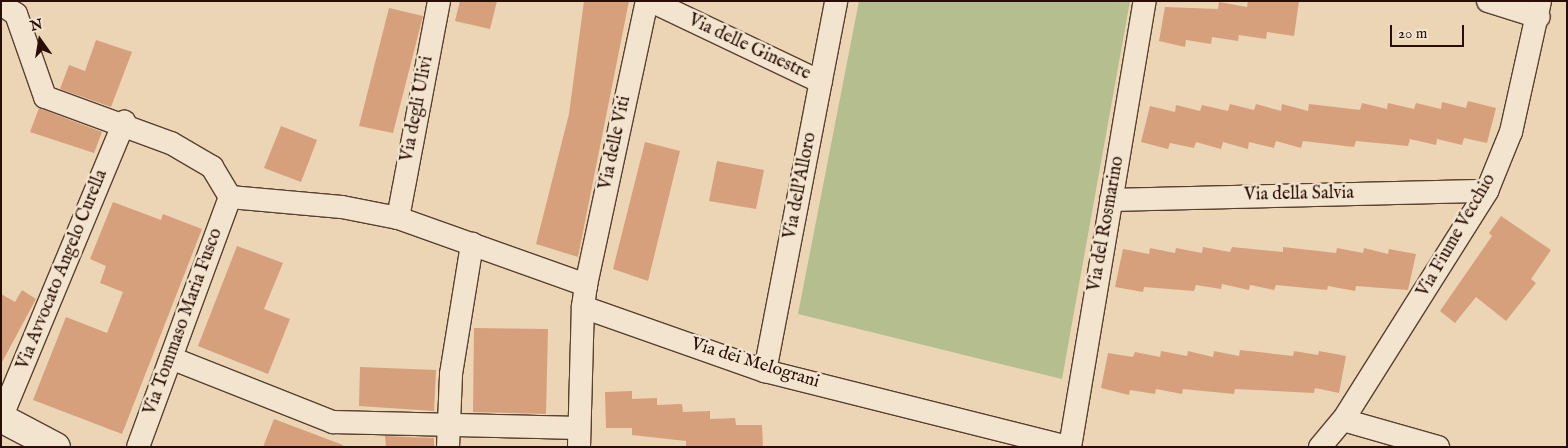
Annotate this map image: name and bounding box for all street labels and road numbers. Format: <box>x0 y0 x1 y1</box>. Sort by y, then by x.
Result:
street label: Via delle Ginestre <box>684 10 814 86</box>
street label: Via degli Ulivi <box>397 54 439 164</box>
street label: Via delle Viti <box>595 94 637 192</box>
street label: Via dell'Alloro <box>780 131 822 241</box>
street label: Via del Rosmarino <box>1084 155 1130 293</box>
street label: Via Avvocato Angelo Curella <box>13 167 113 373</box>
street label: Via Fiume Vecchio <box>1413 171 1501 301</box>
street label: Via della Salvia <box>1244 183 1354 207</box>
street label: Via Tommaso Maria Fusco <box>140 226 228 418</box>
street label: Via dei Melograni <box>688 334 822 394</box>

